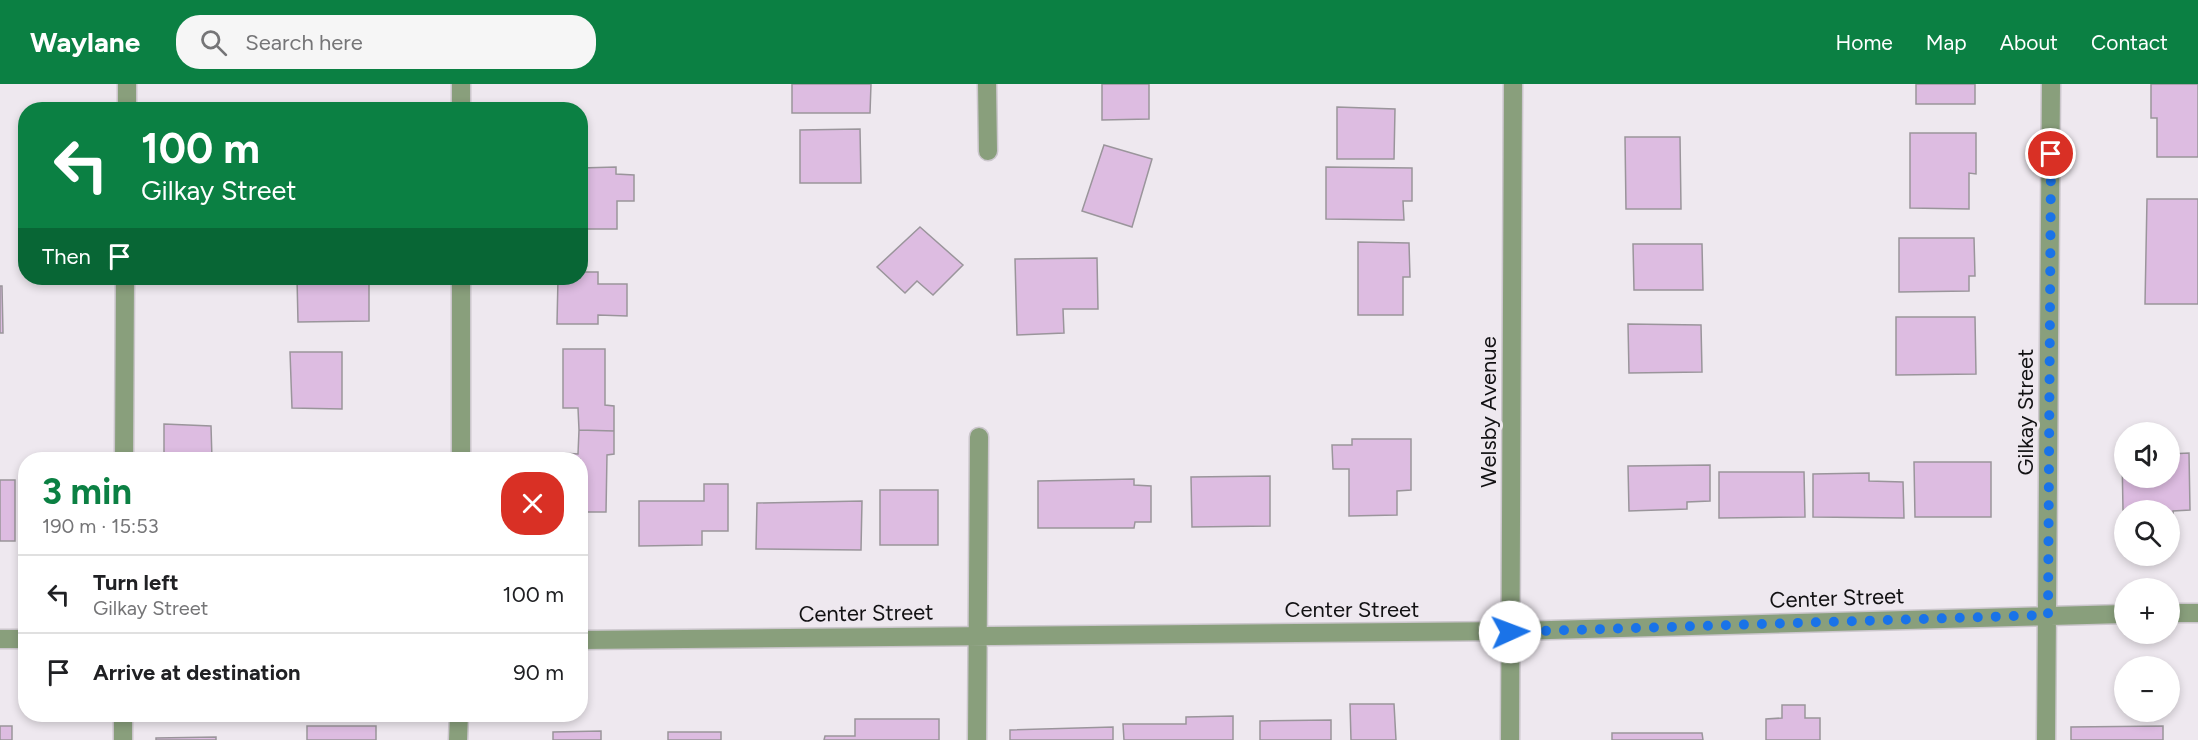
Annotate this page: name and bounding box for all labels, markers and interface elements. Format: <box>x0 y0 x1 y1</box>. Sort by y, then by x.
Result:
search box <box>176 15 596 69</box>
text: Waylane <box>30 25 140 59</box>
icon: search <box>197 26 230 59</box>
text: Search here <box>245 29 363 56</box>
text: Home <box>1836 30 1893 55</box>
text: Map <box>1926 30 1967 55</box>
text: About <box>2000 30 2058 55</box>
text: Contact <box>2091 30 2168 55</box>
text: 100 m <box>141 123 260 174</box>
icon: left <box>42 126 120 204</box>
pin <box>2025 128 2076 179</box>
icon: arrive <box>2034 137 2067 170</box>
text: Gilkay Street <box>141 174 297 207</box>
icon: arrive <box>103 240 136 273</box>
text: Then <box>42 243 91 270</box>
street label: Welsby Avenue <box>1475 336 1502 488</box>
street label: Gilkay Street <box>2012 349 2039 475</box>
map controls <box>2114 422 2180 722</box>
button: sound <box>2114 422 2180 488</box>
text: 3 min <box>42 470 132 513</box>
button: close <box>501 472 564 535</box>
button: search <box>2114 500 2180 566</box>
text: 190 m · 15:53 <box>42 514 159 538</box>
text: Turn left <box>93 569 179 596</box>
icon: left <box>42 578 75 611</box>
button: + <box>2114 578 2180 644</box>
text: 100 m <box>503 581 564 608</box>
street label: Center Street <box>1769 582 1905 614</box>
text: Gilkay Street <box>93 596 208 620</box>
street label: Center Street <box>1285 596 1419 623</box>
street label: Center Street <box>798 598 934 628</box>
position arrow <box>1478 600 1542 664</box>
icon: arrive <box>42 656 75 689</box>
button: − <box>2114 656 2180 722</box>
text: Arrive at destination <box>93 659 301 686</box>
text: 90 m <box>513 659 564 686</box>

